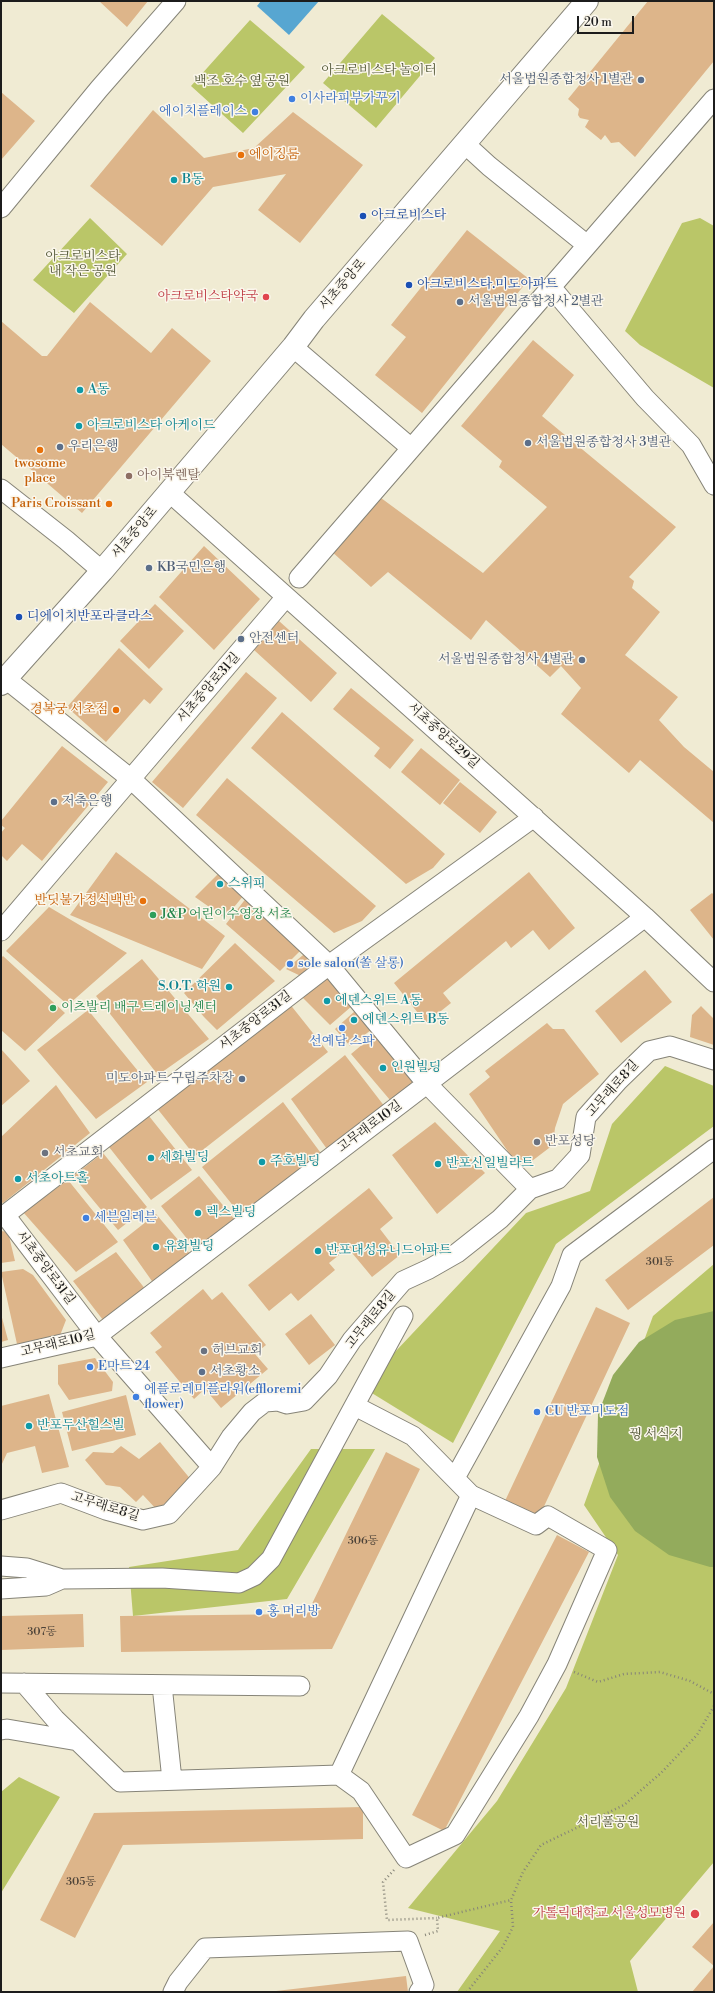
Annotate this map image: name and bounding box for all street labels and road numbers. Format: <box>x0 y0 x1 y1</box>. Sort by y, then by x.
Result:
street label: 서초중앙로 <box>317 256 369 314</box>
street label: 서초중앙로 <box>109 504 161 562</box>
street label: 서초중앙로31길 <box>174 650 244 726</box>
street label: 서초중앙로29길 <box>404 700 482 772</box>
street label: 서초중앙로31길 <box>217 988 295 1054</box>
street label: 고무래로8길 <box>584 1057 642 1121</box>
street label: 고무래로10길 <box>335 1098 405 1156</box>
street label: 서초중앙로31길 <box>12 1228 78 1308</box>
street label: 고무래로8길 <box>343 1288 399 1352</box>
street label: 고무래로10길 <box>19 1327 97 1361</box>
street label: 고무래로8길 <box>69 1489 141 1525</box>

